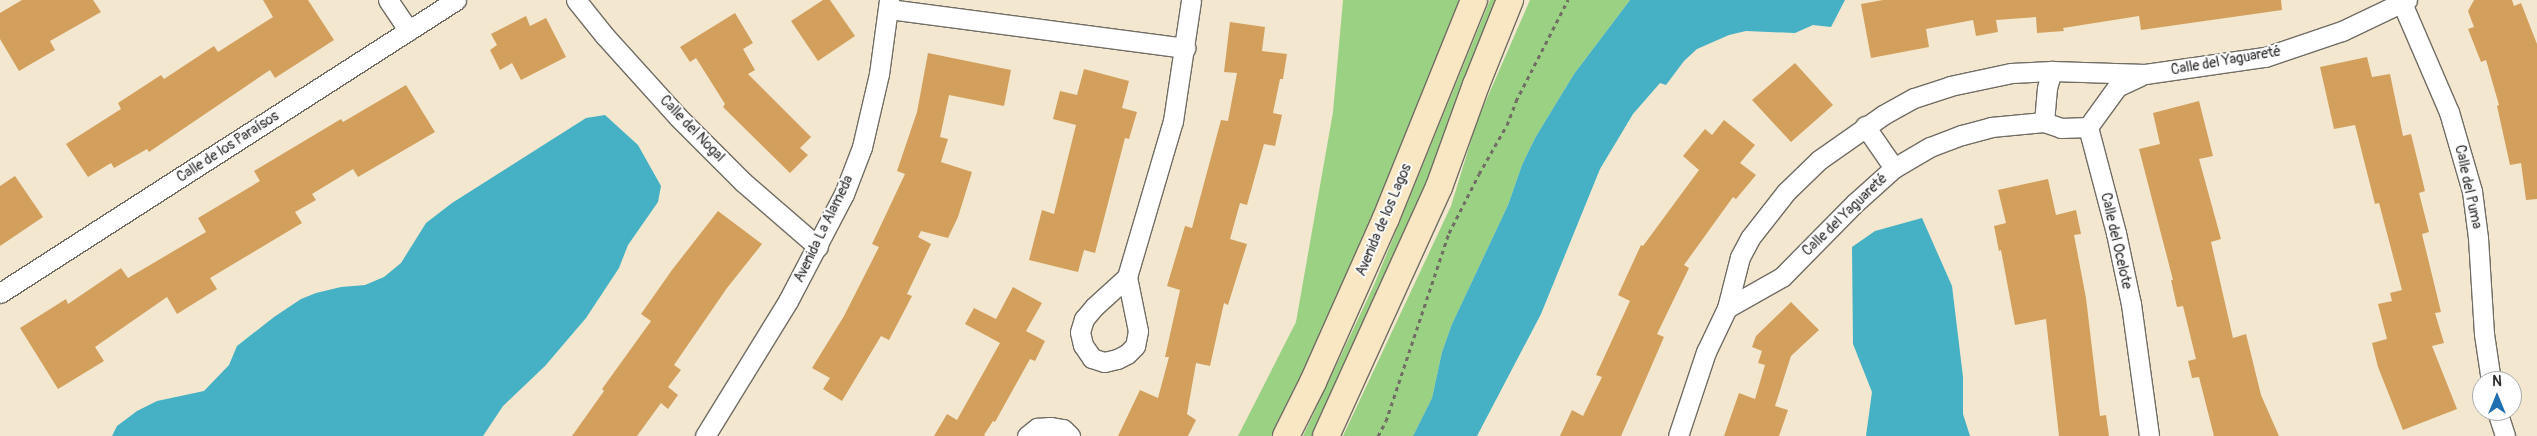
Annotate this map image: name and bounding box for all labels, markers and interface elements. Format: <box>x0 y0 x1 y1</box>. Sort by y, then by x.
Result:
street label: Calle del Yaguareté <box>2170 43 2282 79</box>
street label: Calle del Nogal <box>656 92 728 166</box>
street label: Calle de los Paraísos <box>174 108 282 186</box>
street label: Calle del Puma <box>2451 144 2485 230</box>
street label: Avenida de los Lagos <box>1353 161 1415 279</box>
street label: Calle del Yaguareté <box>1799 170 1891 260</box>
street label: Avenida La Alameda <box>791 173 857 285</box>
street label: Calle del Ocelote <box>2097 191 2135 291</box>
north arrow <box>2472 371 2522 421</box>
text: N <box>2492 373 2502 390</box>

